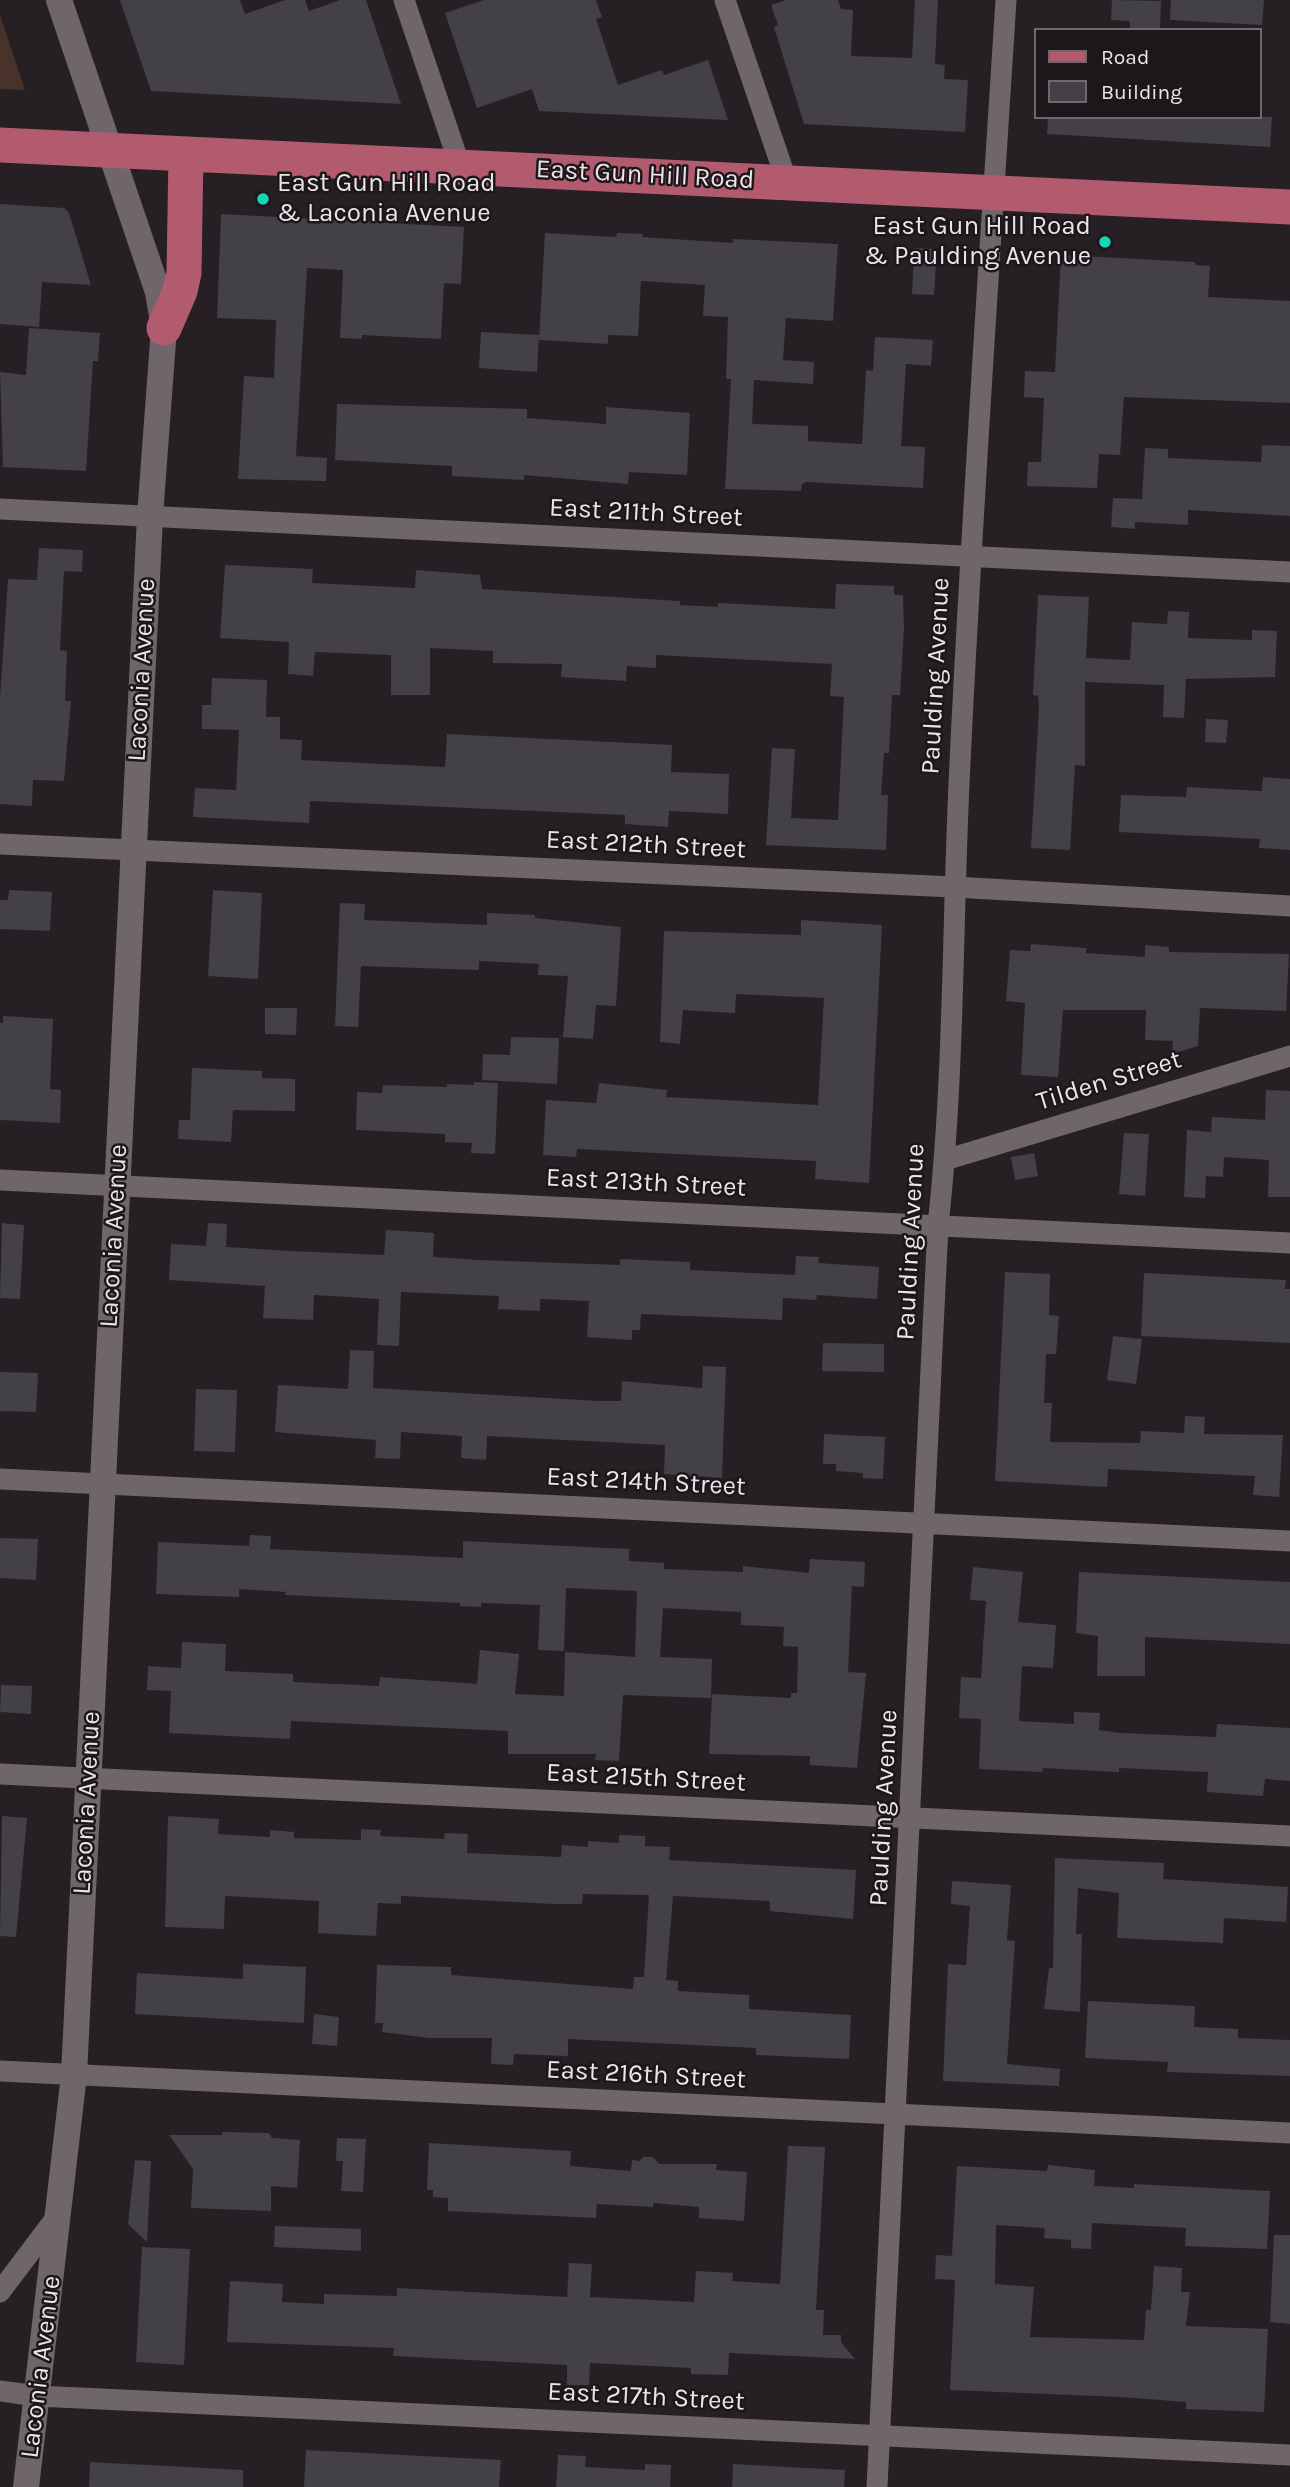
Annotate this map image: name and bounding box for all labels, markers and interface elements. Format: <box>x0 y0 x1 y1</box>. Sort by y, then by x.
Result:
legend <box>1034 28 1262 119</box>
text: Road <box>1101 45 1149 69</box>
text: Building <box>1101 80 1182 104</box>
street label: East Gun Hill Road <box>535 154 755 196</box>
place label: East Gun Hill Road & Laconia Avenue <box>277 168 496 230</box>
marker: East Gun Hill Road & Laconia Avenue <box>255 191 271 207</box>
place label: East Gun Hill Road & Paulding Avenue <box>864 211 1091 272</box>
marker: East Gun Hill Road & Paulding Avenue <box>1097 234 1113 250</box>
street label: East 211th Street <box>548 492 744 534</box>
street label: Paulding Avenue <box>915 577 957 775</box>
street label: Laconia Avenue <box>122 578 162 762</box>
street label: East 212th Street <box>545 824 747 866</box>
street label: Tilden Street <box>1033 1044 1185 1118</box>
street label: Paulding Avenue <box>890 1143 932 1341</box>
street label: Laconia Avenue <box>94 1144 134 1328</box>
street label: East 213th Street <box>545 1162 747 1204</box>
street label: East 214th Street <box>545 1461 747 1503</box>
street label: Paulding Avenue <box>863 1709 905 1907</box>
street label: Laconia Avenue <box>67 1711 107 1895</box>
street label: East 215th Street <box>545 1757 747 1799</box>
street label: East 216th Street <box>545 2054 747 2096</box>
street label: Laconia Avenue <box>14 2274 68 2460</box>
street label: East 217th Street <box>547 2376 745 2418</box>

